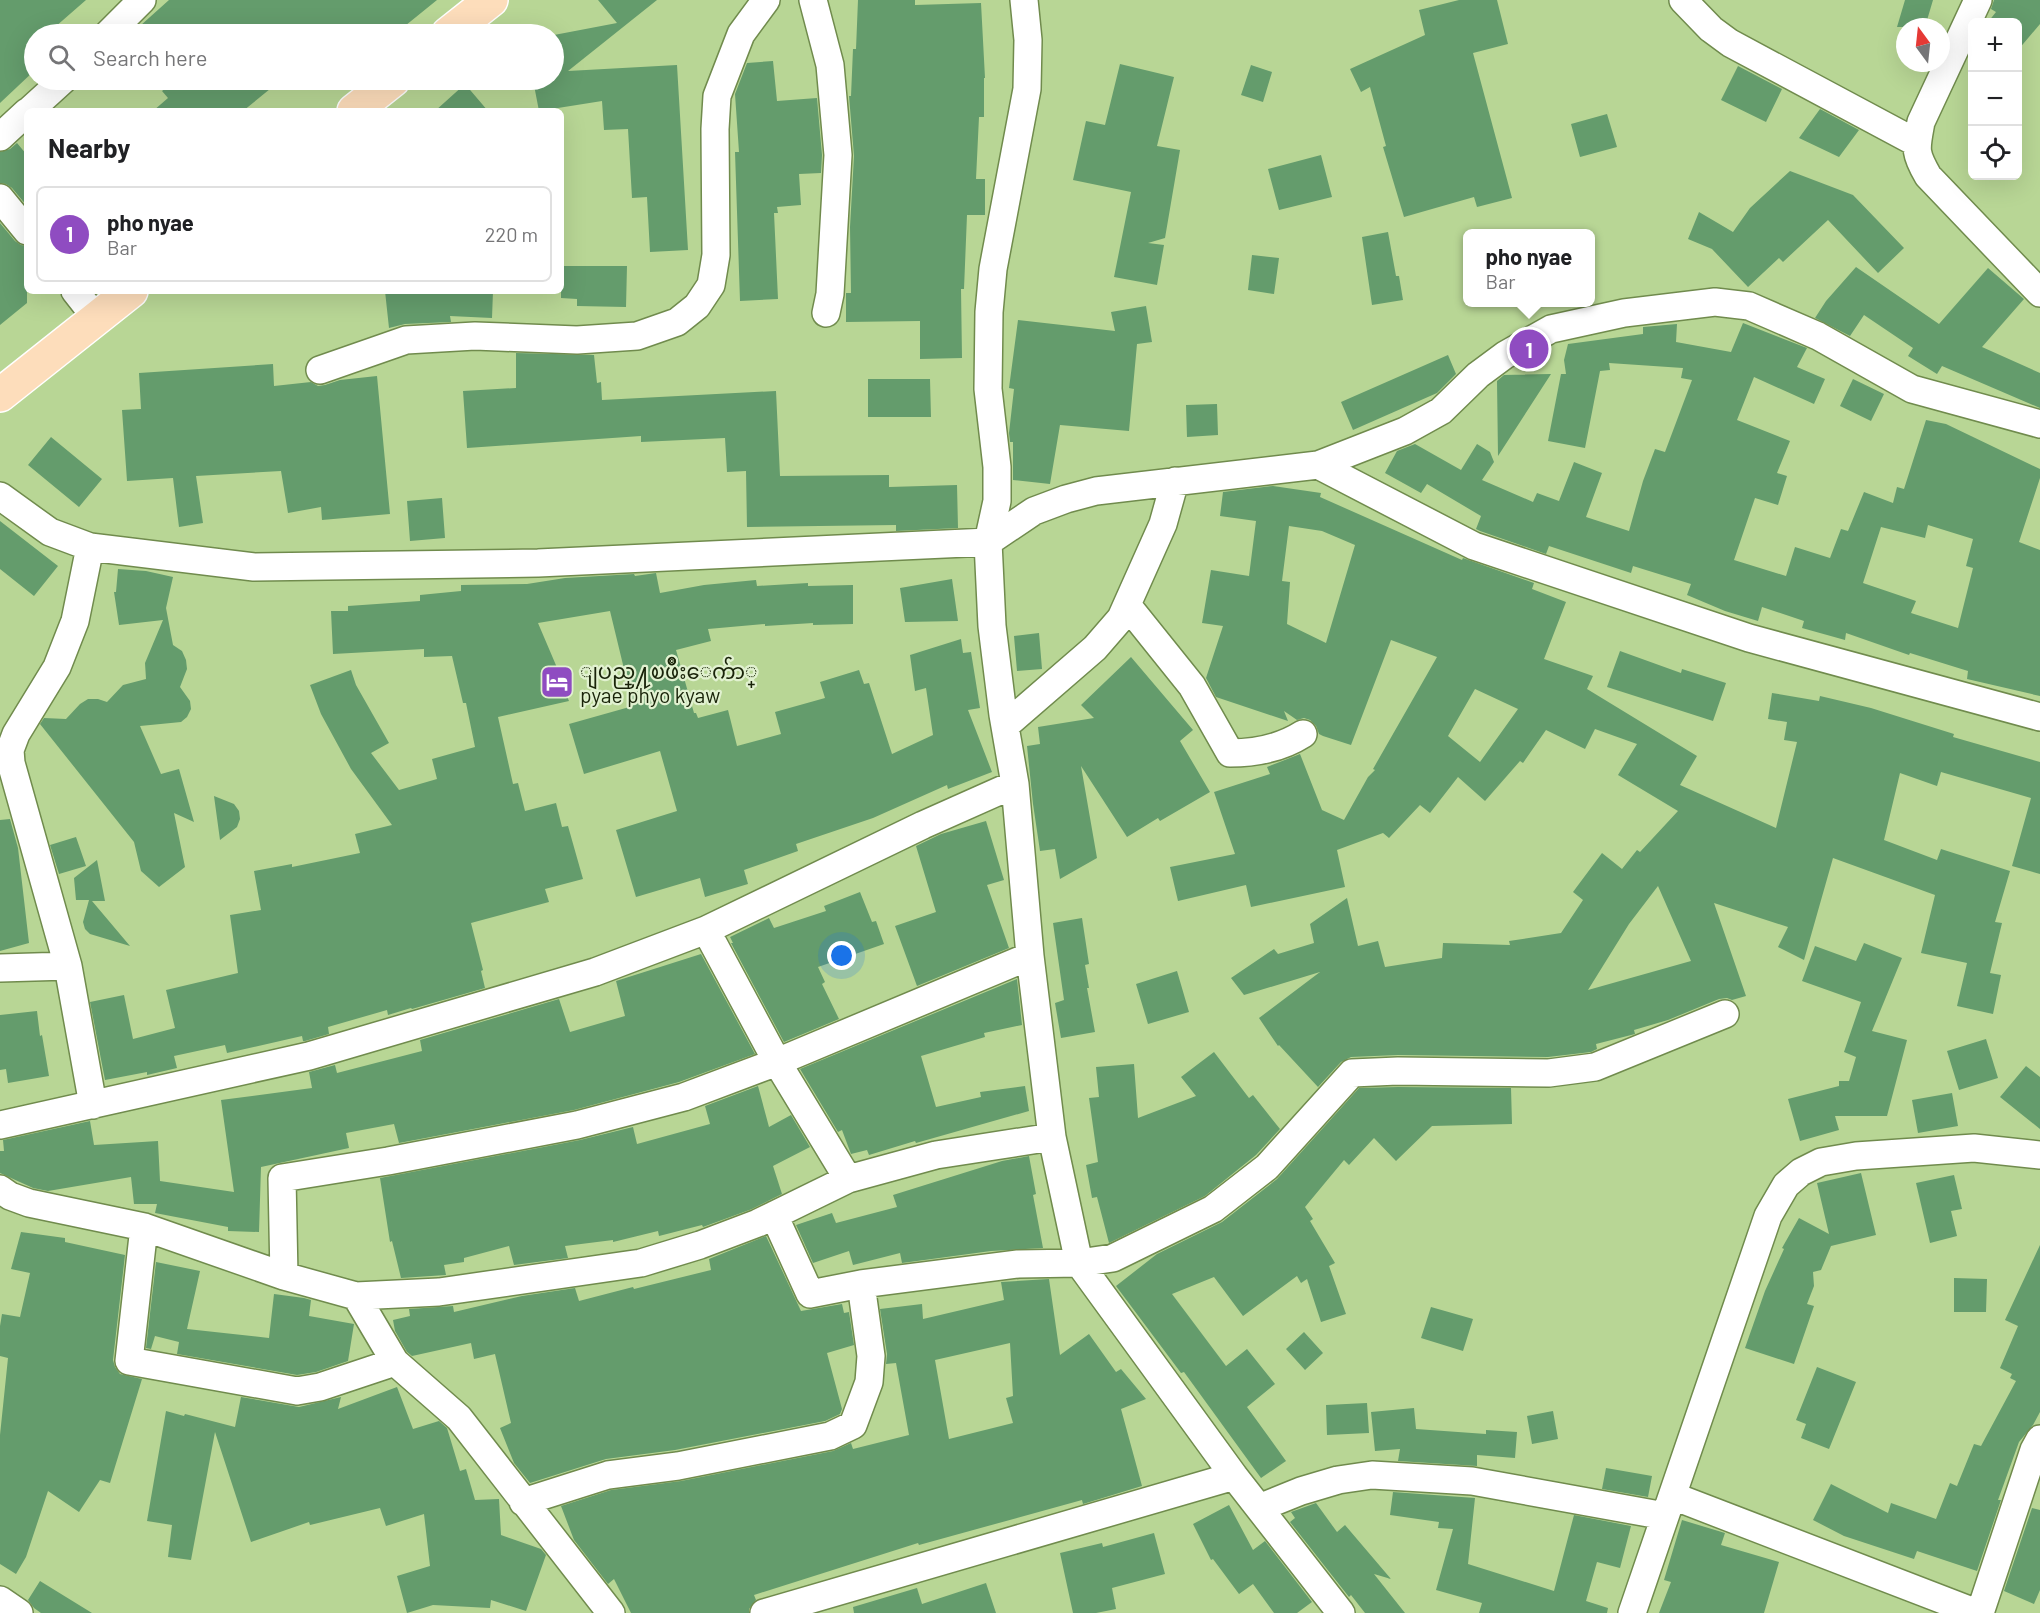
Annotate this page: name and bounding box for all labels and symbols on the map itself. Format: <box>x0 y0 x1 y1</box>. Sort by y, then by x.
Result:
north arrow <box>1896 18 1950 72</box>
pin: 1 <box>1510 326 1549 372</box>
place label: ျပည္႔ၿဖိဳးေက်ာ္ pyae phyo kyaw <box>580 656 758 707</box>
hotel icon: ျပည္႔ၿဖိဳးေက်ာ္ pyae phyo kyaw <box>539 664 575 700</box>
your location <box>827 941 856 970</box>

